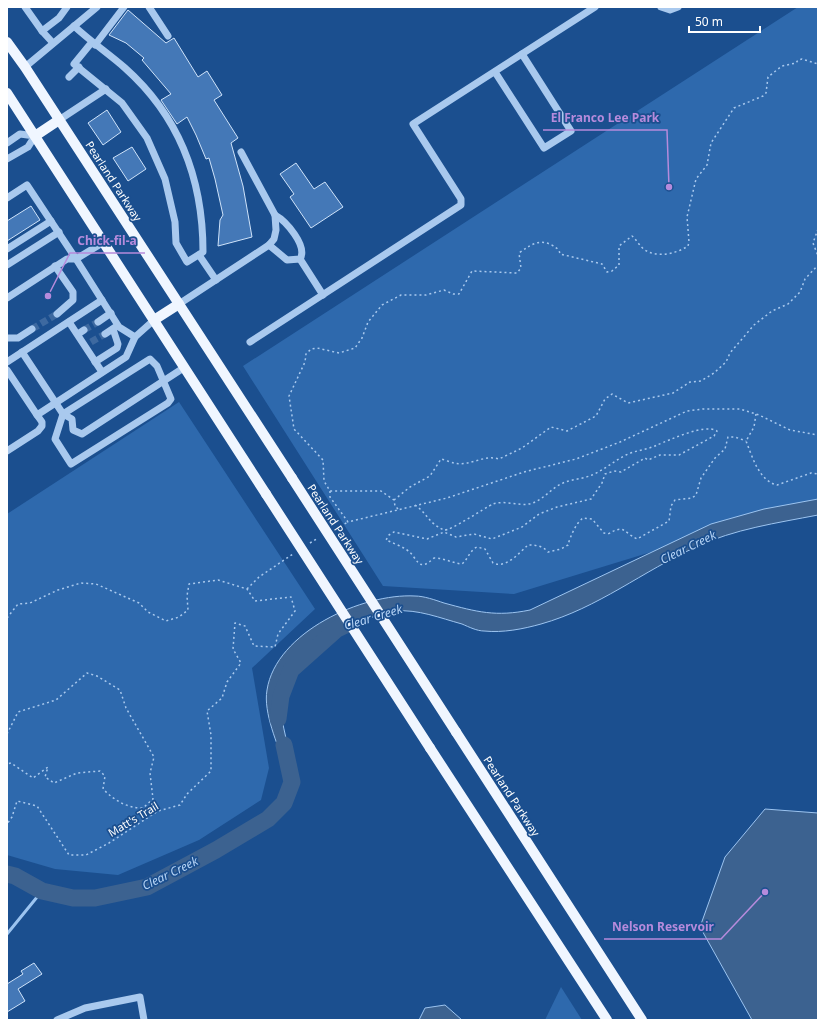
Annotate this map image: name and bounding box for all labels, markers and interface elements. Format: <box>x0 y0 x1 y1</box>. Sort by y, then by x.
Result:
scale bar <box>689 8 760 34</box>
text: 50 m <box>695 13 723 30</box>
callout: El Franco Lee Park <box>543 106 667 130</box>
text: El Franco Lee Park <box>551 109 660 126</box>
street label: Pearland Parkway <box>82 138 146 224</box>
callout: Chick-fil-a <box>70 229 145 253</box>
text: Chick-fil-a <box>77 232 137 249</box>
street label: Pearland Parkway <box>304 481 368 567</box>
water label: Clear Creek <box>657 526 720 568</box>
water label: Clear Creek <box>342 600 405 634</box>
street label: Pearland Parkway <box>480 753 544 839</box>
street label: Matt's Trail <box>105 798 161 840</box>
water label: Clear Creek <box>139 852 202 894</box>
callout: Nelson Reservoir <box>604 915 721 939</box>
text: Nelson Reservoir <box>612 918 715 935</box>

